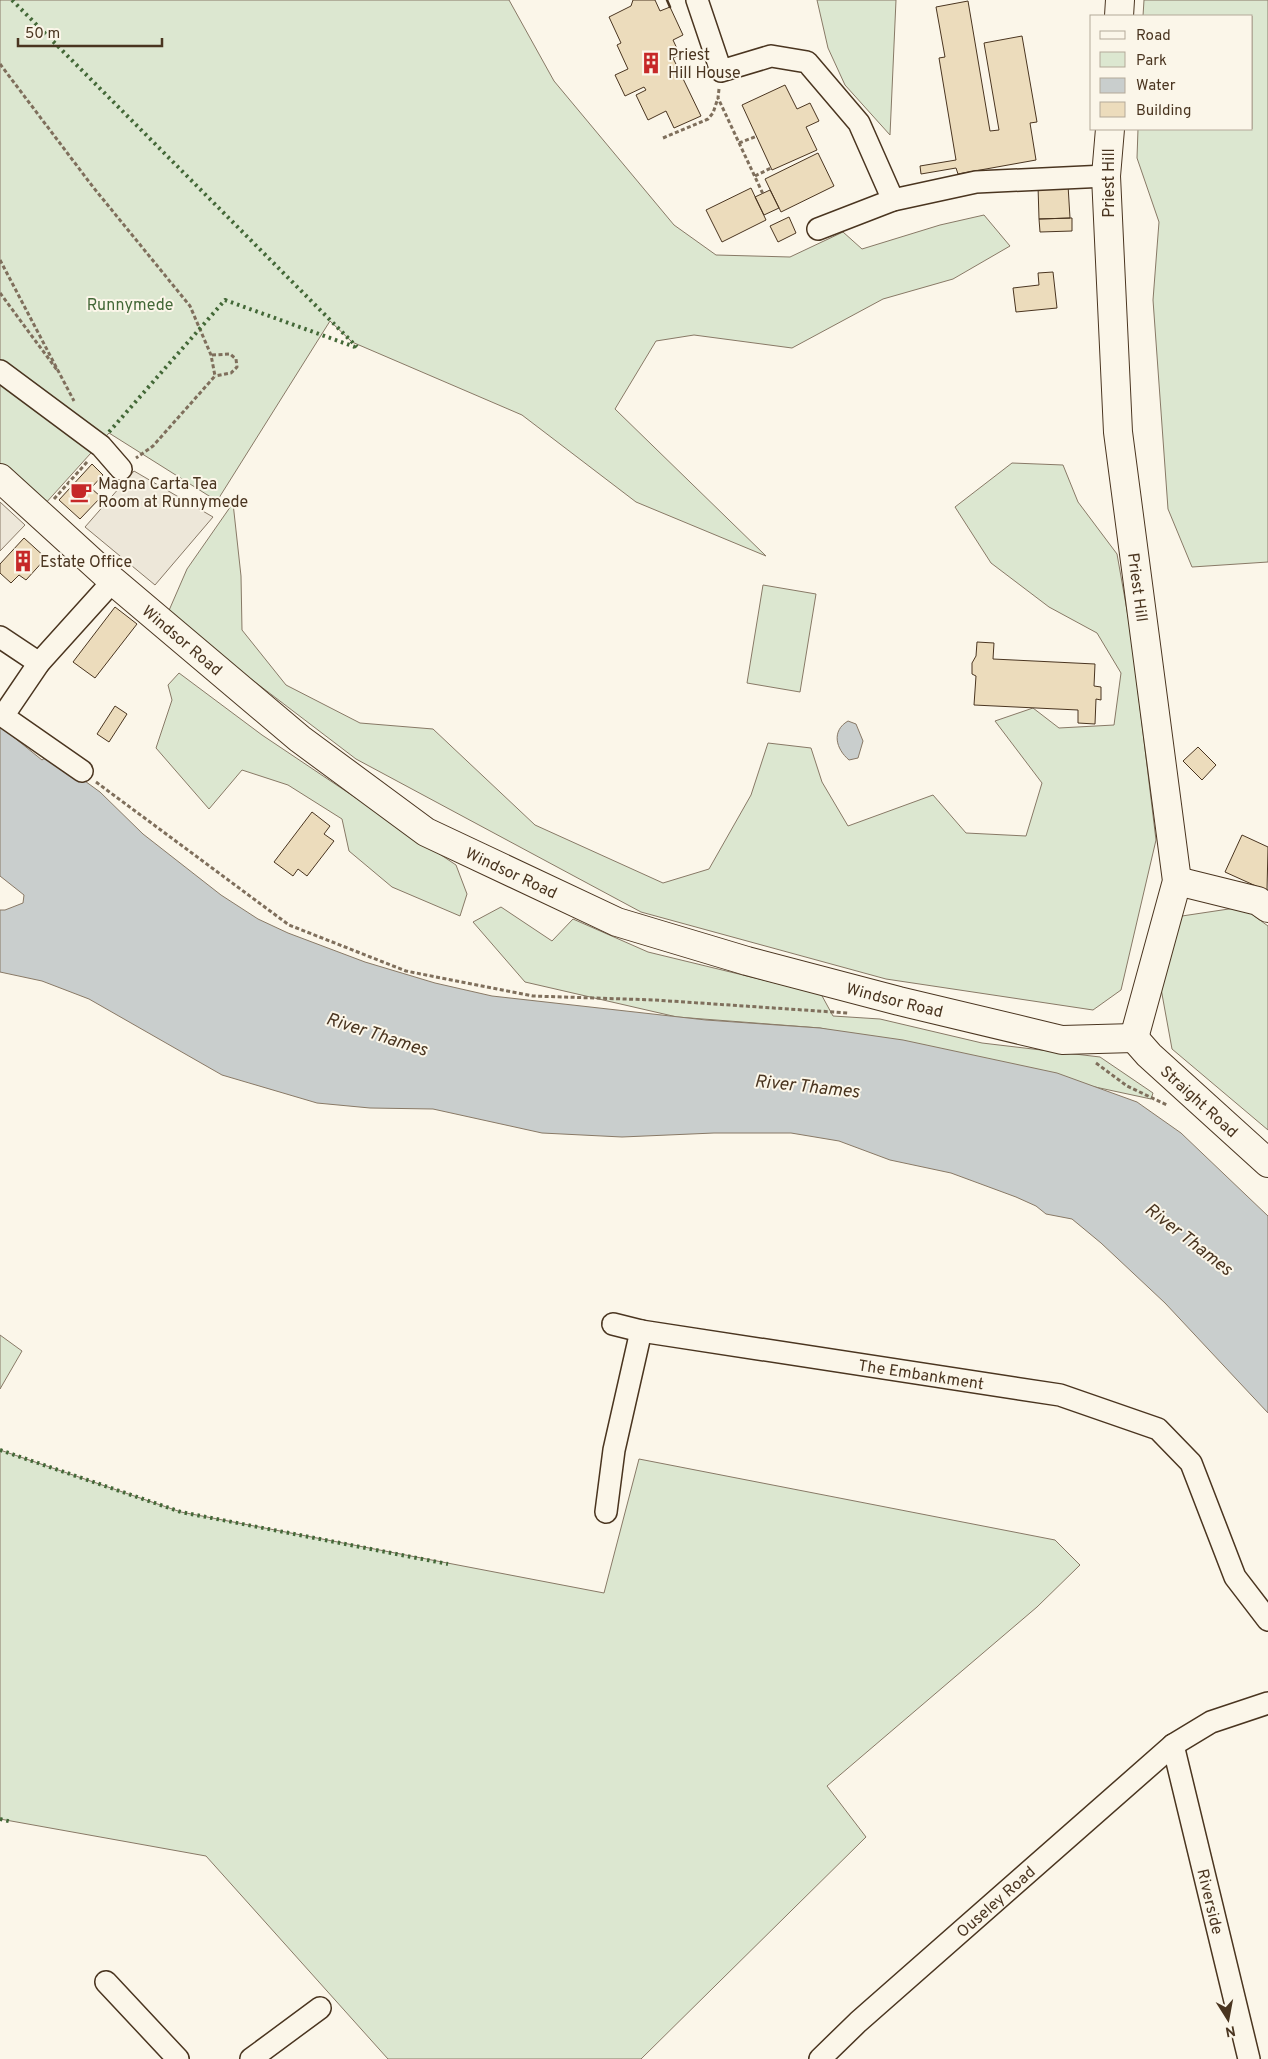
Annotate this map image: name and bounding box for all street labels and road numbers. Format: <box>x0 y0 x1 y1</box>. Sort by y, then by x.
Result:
street label: Priest Hill <box>1100 148 1120 218</box>
street label: Priest Hill <box>1122 552 1151 623</box>
street label: Windsor Road <box>137 602 226 681</box>
street label: Windsor Road <box>462 844 560 904</box>
street label: Windsor Road <box>844 980 945 1023</box>
street label: Straight Road <box>1155 1062 1241 1143</box>
street label: The Embankment <box>857 1356 985 1395</box>
street label: Ouseley Road <box>953 1863 1040 1943</box>
street label: Riverside <box>1191 1867 1227 1937</box>

